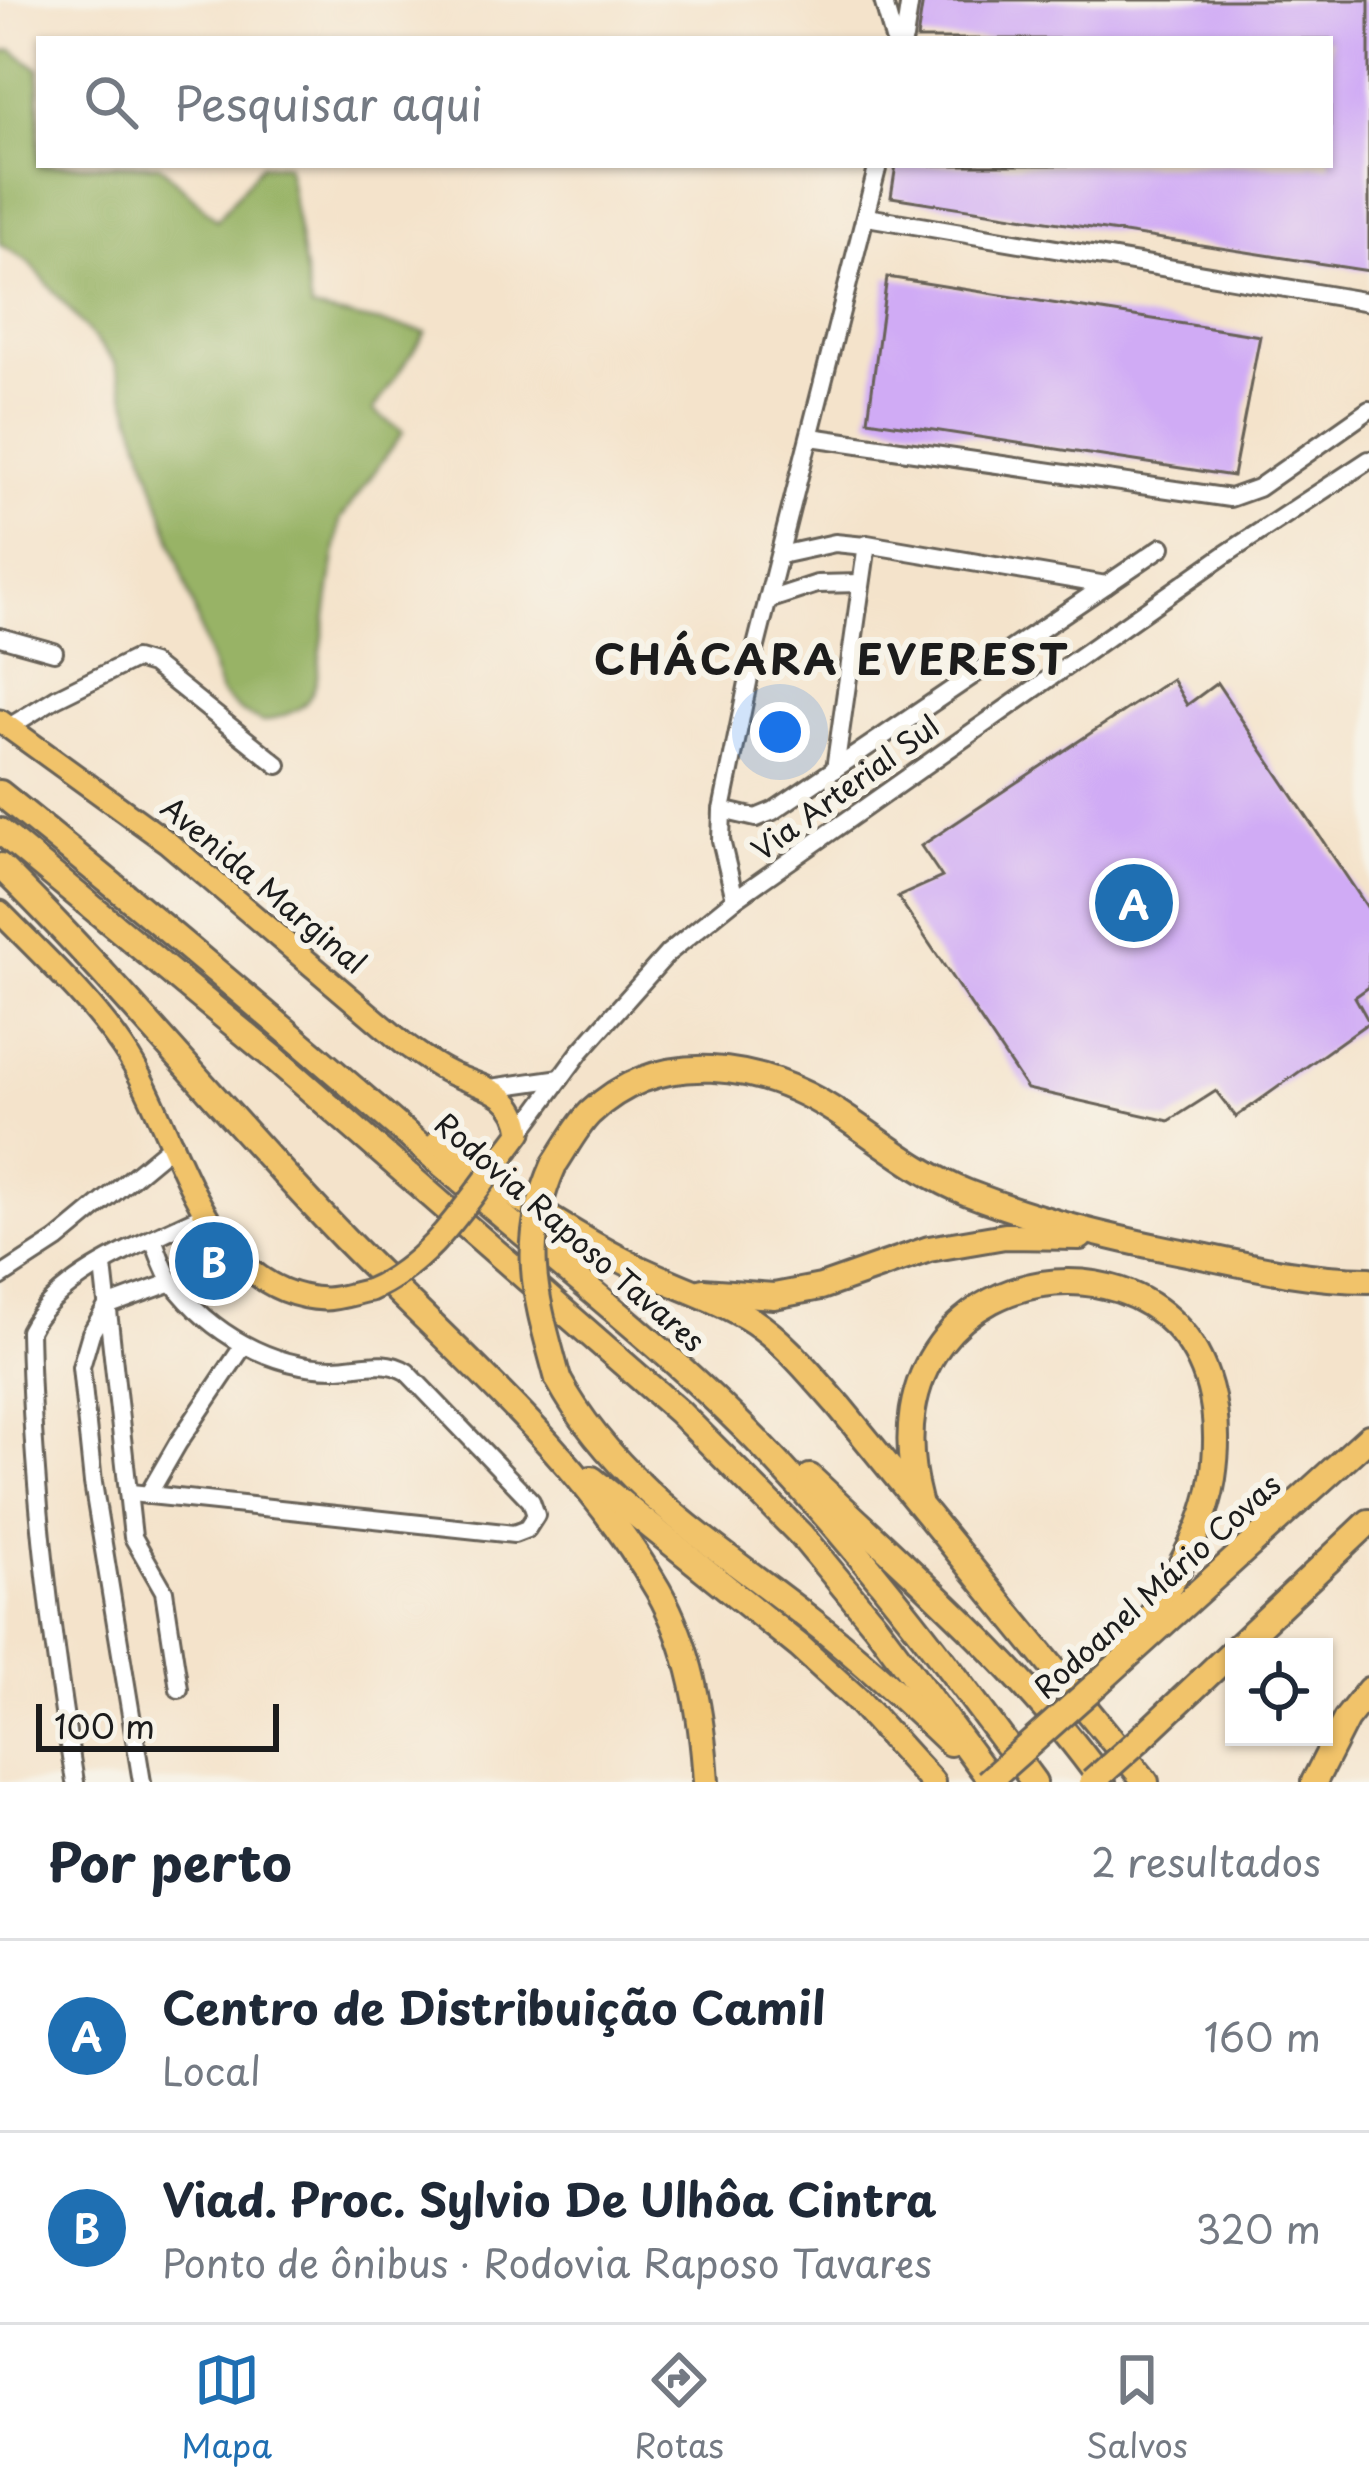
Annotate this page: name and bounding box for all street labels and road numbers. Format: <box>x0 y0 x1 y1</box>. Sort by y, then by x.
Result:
street label: Via Arterial Sul <box>741 703 948 871</box>
street label: Avenida Marginal <box>152 785 377 984</box>
street label: Rodovia Raposo Tavares <box>426 1101 716 1361</box>
street label: Rodoanel Mário Covas <box>1023 1462 1290 1709</box>

